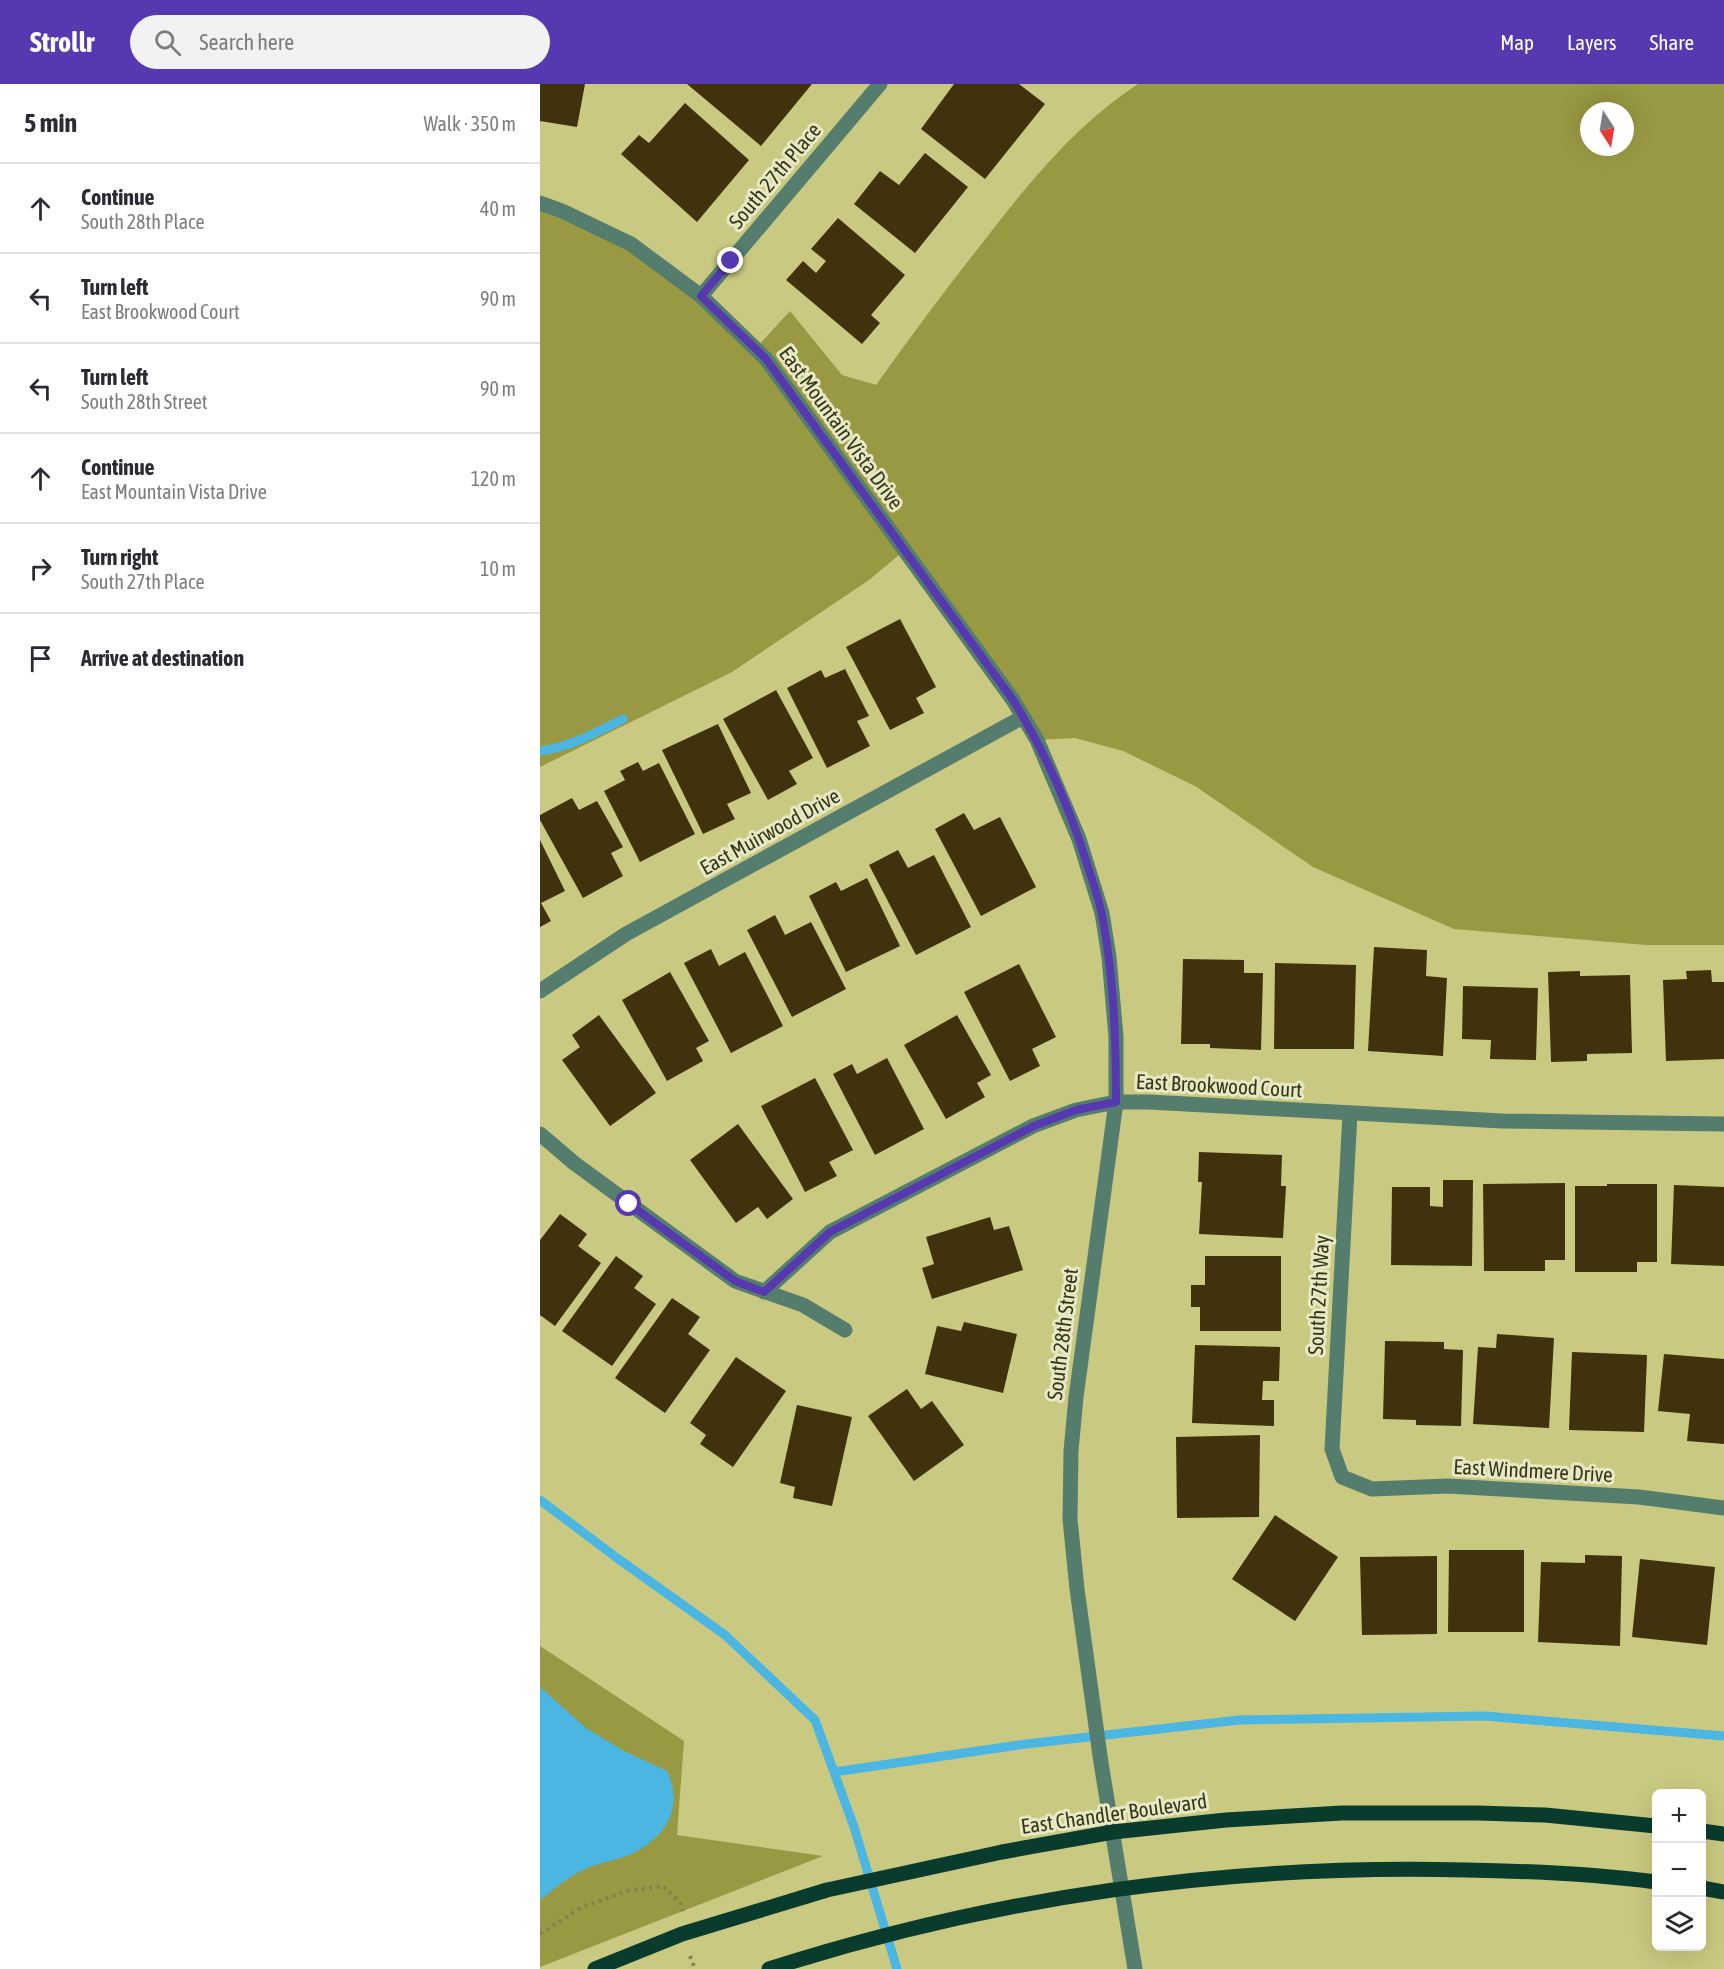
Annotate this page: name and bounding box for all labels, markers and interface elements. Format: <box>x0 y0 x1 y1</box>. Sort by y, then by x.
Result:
search box <box>130 15 550 69</box>
text: Strollr <box>30 26 94 58</box>
icon: search <box>151 26 184 59</box>
text: Search here <box>199 29 294 55</box>
text: Map <box>1500 30 1534 54</box>
text: Layers <box>1567 30 1617 54</box>
text: Share <box>1650 30 1694 54</box>
north arrow <box>1580 102 1634 156</box>
text: 5 min <box>24 108 77 138</box>
text: Walk · 350 m <box>424 112 516 135</box>
street label: South 27th Place <box>723 118 825 233</box>
text: Continue <box>81 184 155 210</box>
icon: ahead <box>24 192 57 225</box>
text: 40 m <box>480 197 516 220</box>
text: South 28th Place <box>81 210 205 233</box>
route end <box>717 247 743 273</box>
text: Turn left <box>81 274 148 300</box>
icon: left <box>24 282 57 315</box>
text: 90 m <box>480 287 516 310</box>
text: East Brookwood Court <box>81 300 240 323</box>
street label: East Mountain Vista Drive <box>775 341 909 513</box>
text: Turn left <box>81 364 148 390</box>
icon: left <box>24 372 57 405</box>
text: 90 m <box>480 377 516 400</box>
text: South 28th Street <box>81 390 208 413</box>
text: Continue <box>81 454 155 480</box>
icon: ahead <box>24 462 57 495</box>
text: 120 m <box>471 467 516 490</box>
text: East Mountain Vista Drive <box>81 480 267 503</box>
text: Turn right <box>81 544 158 570</box>
icon: right <box>24 552 57 585</box>
text: 10 m <box>480 557 516 580</box>
text: South 27th Place <box>81 570 205 593</box>
icon: arrive <box>24 642 57 675</box>
text: Arrive at destination <box>81 645 244 671</box>
street label: East Muirwood Drive <box>695 783 844 879</box>
street label: East Brookwood Court <box>1135 1069 1303 1101</box>
route start <box>615 1190 641 1216</box>
street label: South 27th Way <box>1303 1234 1333 1355</box>
street label: South 28th Street <box>1042 1266 1082 1401</box>
street label: East Windmere Drive <box>1453 1454 1613 1486</box>
street label: East Chandler Boulevard <box>1019 1788 1208 1838</box>
map controls <box>1652 1789 1706 1951</box>
button: + <box>1652 1789 1706 1843</box>
button: − <box>1652 1843 1706 1897</box>
button: layers <box>1652 1897 1706 1951</box>

